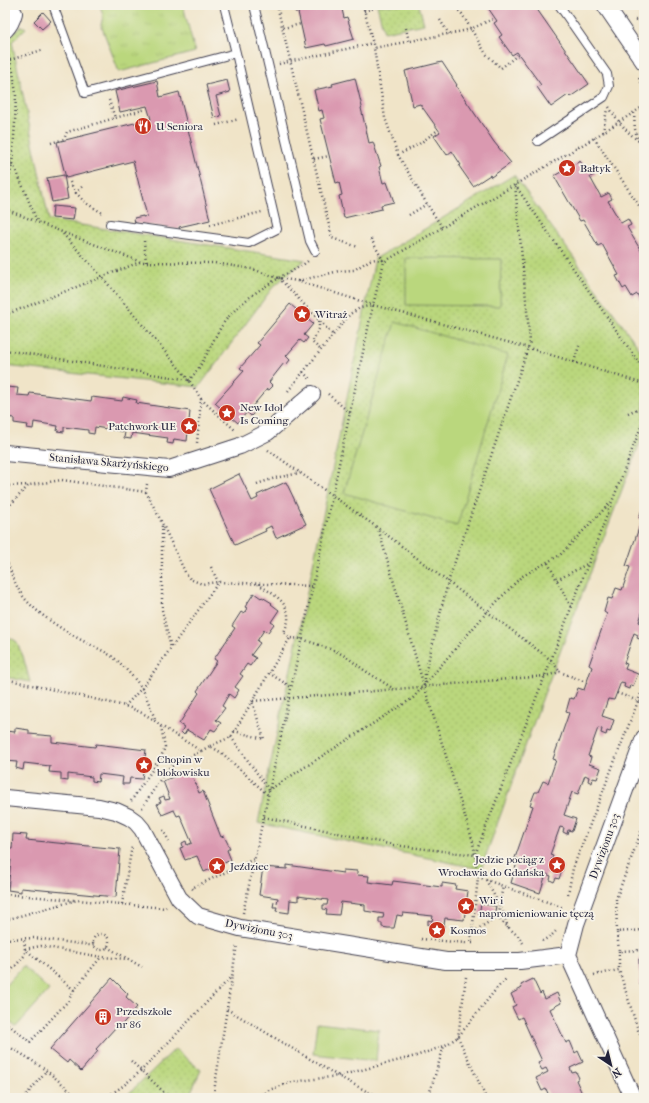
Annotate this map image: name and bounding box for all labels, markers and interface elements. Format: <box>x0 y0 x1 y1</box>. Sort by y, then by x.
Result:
restaurant icon: U Seniora <box>133 116 153 136</box>
place label: U Seniora <box>156 120 204 133</box>
place icon: Bałtyk <box>557 158 577 178</box>
place label: Bałtyk <box>580 162 611 175</box>
place icon: Witraż <box>292 304 312 324</box>
place label: Witraż <box>314 308 348 321</box>
place label: New Idol Is Coming <box>240 401 288 427</box>
place icon: New Idol Is Coming <box>217 403 237 423</box>
place icon: Patchwork UE <box>179 416 199 436</box>
place label: Patchwork UE <box>108 420 176 433</box>
street label: Stanisława Skarżyńskiego <box>49 451 170 474</box>
place label: Chopin w blokowisku <box>156 753 210 779</box>
place icon: Chopin w blokowisku <box>134 755 154 775</box>
street label: Dywizjonu 303 <box>587 812 622 881</box>
place label: Jedzie pociąg z Wrocławia do Gdańska <box>437 853 545 879</box>
place icon: Jedzie pociąg z Wrocławia do Gdańska <box>547 855 567 875</box>
place icon: Jeździec <box>207 856 227 876</box>
place label: Jeździec <box>229 860 269 873</box>
place label: Wir i napromieniowanie tęczą <box>478 894 595 920</box>
place icon: Wir i napromieniowanie tęczą <box>456 896 476 916</box>
street label: Dywizjonu 303 <box>224 917 294 942</box>
place icon: Kosmos <box>427 920 447 940</box>
place label: Kosmos <box>450 924 486 937</box>
place label: Przedszkole nr 86 <box>116 1005 172 1031</box>
building icon: Przedszkole nr 86 <box>93 1007 113 1027</box>
north arrow <box>591 1045 631 1085</box>
text: N <box>609 1065 624 1081</box>

